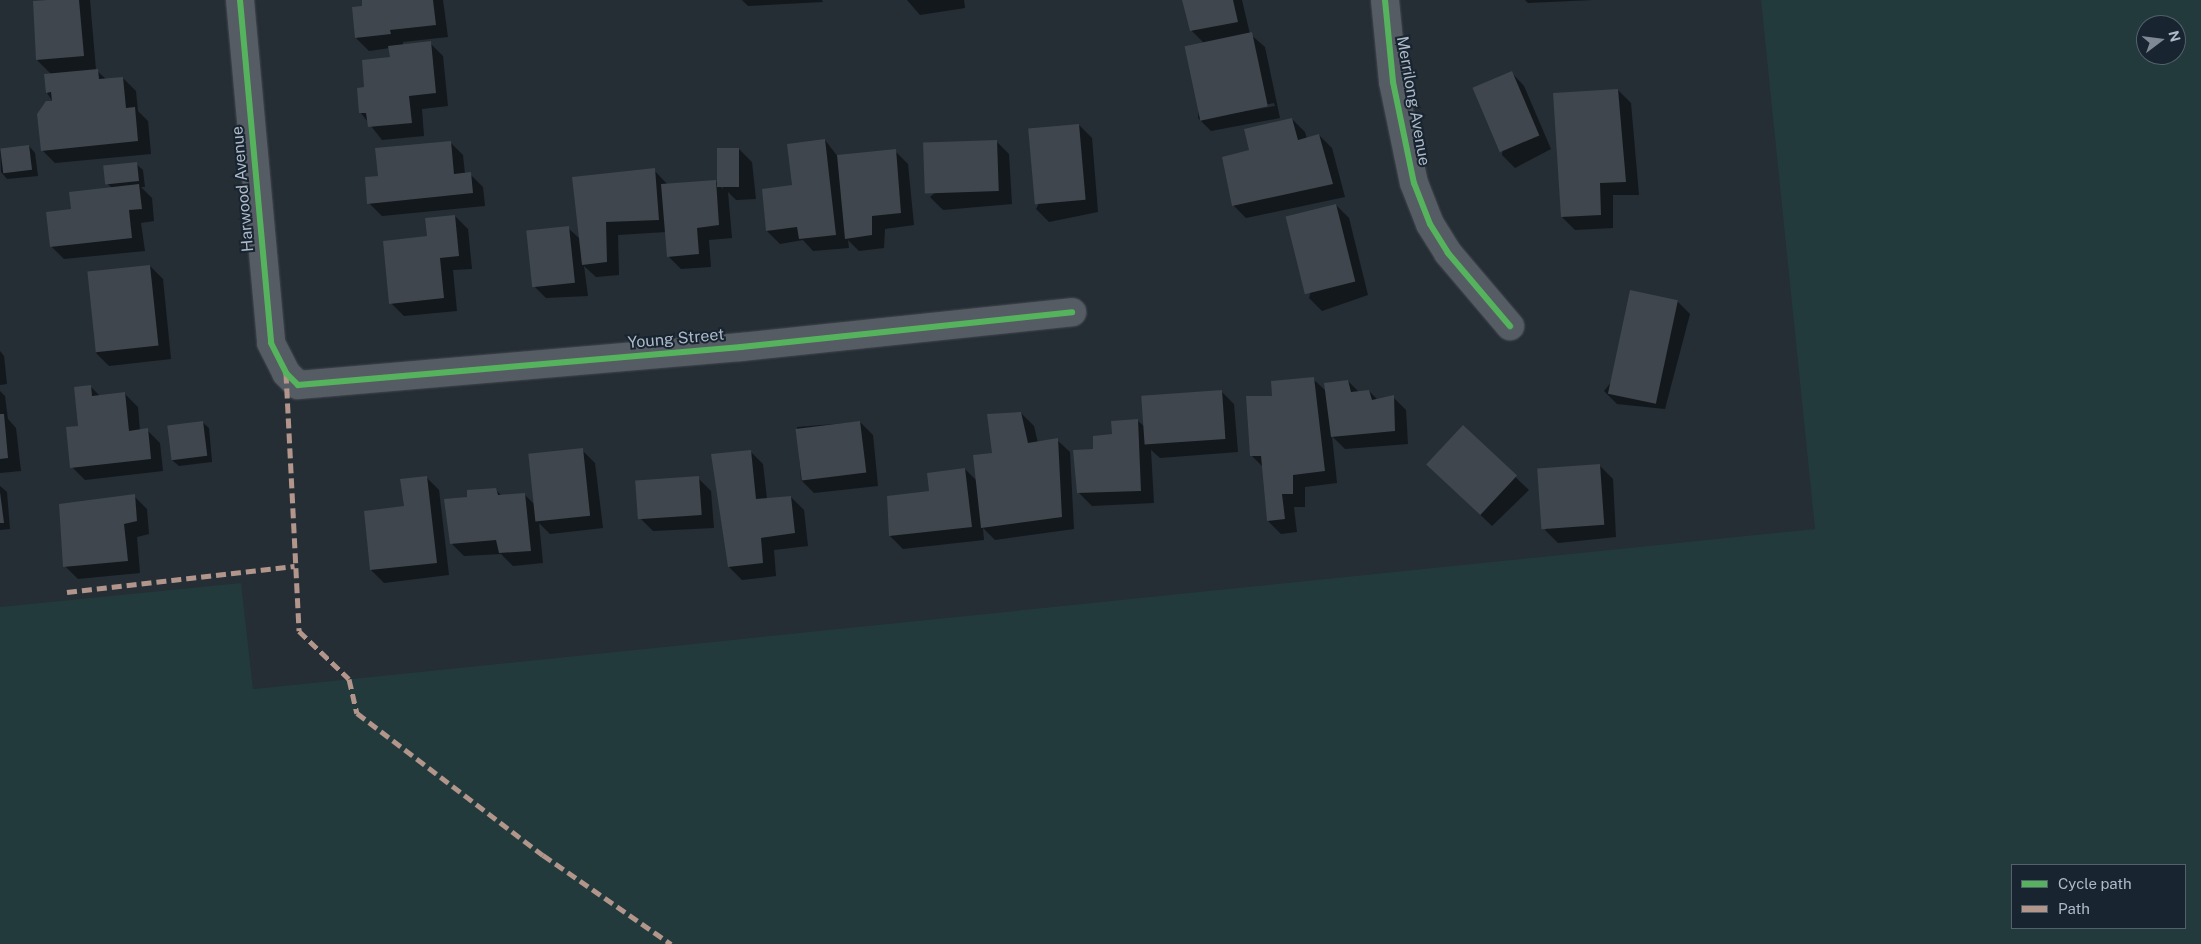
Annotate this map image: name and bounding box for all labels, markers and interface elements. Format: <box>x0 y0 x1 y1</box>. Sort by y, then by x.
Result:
north arrow <box>2136 15 2186 65</box>
text: N <box>2165 29 2184 44</box>
street label: Merrilong Avenue <box>1392 35 1434 167</box>
street label: Harwood Avenue <box>228 125 258 253</box>
street label: Young Street <box>627 325 725 353</box>
legend <box>2011 864 2186 929</box>
text: Cycle path <box>2058 875 2132 892</box>
text: Path <box>2058 900 2090 917</box>

